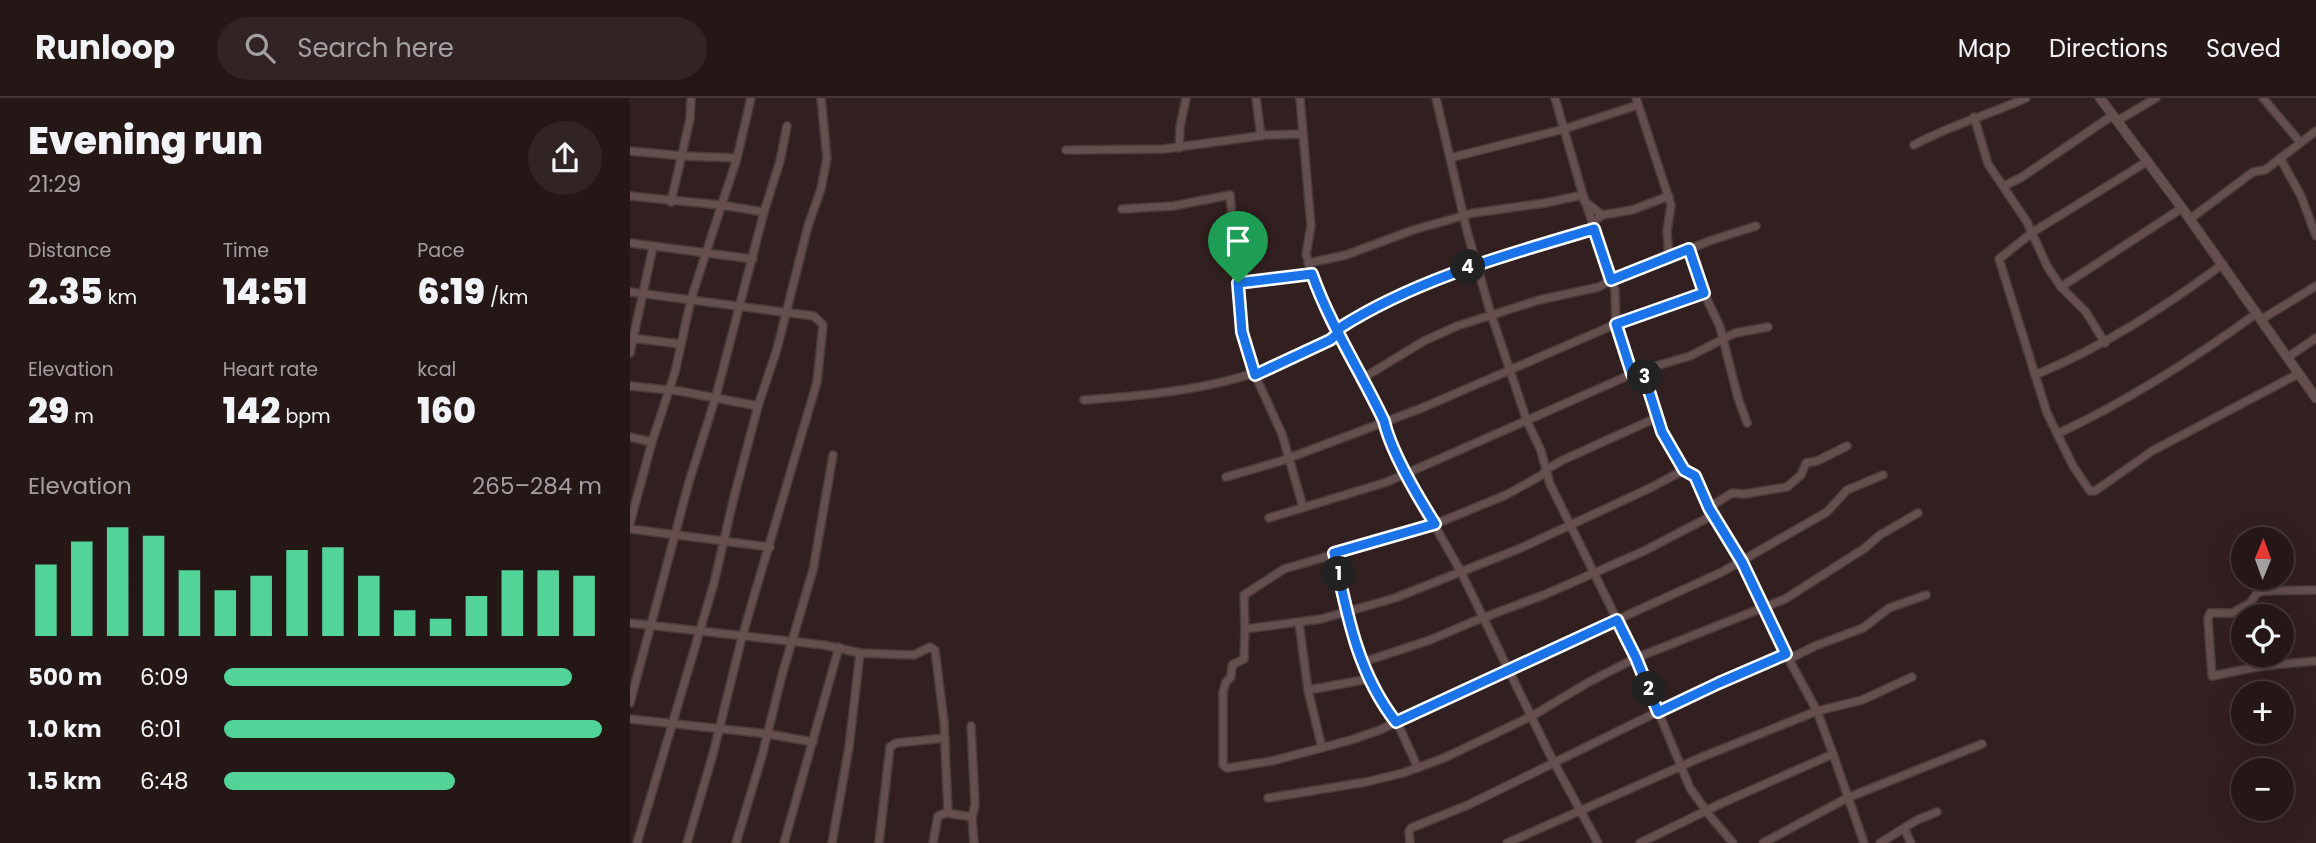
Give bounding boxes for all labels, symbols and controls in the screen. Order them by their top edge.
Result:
search box [217,17,707,80]
text: Runloop [35,24,175,71]
icon: search [241,29,279,67]
text: Search here [297,30,454,66]
text: Map [1958,32,2011,65]
text: Directions [2049,32,2168,65]
text: Saved [2206,32,2281,65]
text: Evening run [28,114,263,167]
button: share [528,121,602,195]
text: 21:29 [28,168,81,200]
pin [1208,211,1268,283]
icon: arrive [1219,222,1257,260]
text: Distance [28,237,111,264]
text: Time [223,237,269,264]
text: Pace [417,237,465,264]
pin: 4 [1450,250,1486,284]
text: 4 [1461,253,1474,280]
text: 2.35 [28,267,103,316]
text: 14:51 [223,267,307,316]
text: 6:19 [417,267,485,316]
text: km [103,284,137,311]
text: /km [485,284,528,311]
text: Elevation [28,356,114,383]
text: Heart rate [223,356,318,383]
text: kcal [417,356,456,383]
pin: 3 [1628,360,1662,394]
text: 3 [1639,363,1650,390]
text: 29 [28,386,69,435]
text: 142 [223,386,280,435]
text: 160 [417,386,476,435]
text: m [69,403,94,430]
text: bpm [280,403,331,430]
text: Elevation [28,470,132,502]
text: 265–284 m [472,470,602,502]
north arrow [2231,527,2294,590]
map controls [2231,527,2294,821]
pin: 1 [1322,556,1356,592]
text: 1 [1335,560,1342,587]
button: locate [2231,604,2294,667]
text: 500 m [28,661,102,693]
text: 6:09 [140,661,188,693]
pin: 2 [1632,672,1666,706]
text: 2 [1643,675,1654,702]
button: + [2231,681,2294,744]
text: 1.0 km [28,713,102,745]
text: 6:01 [140,713,181,745]
button: − [2231,758,2294,821]
text: 1.5 km [28,765,102,797]
text: 6:48 [140,765,188,797]

